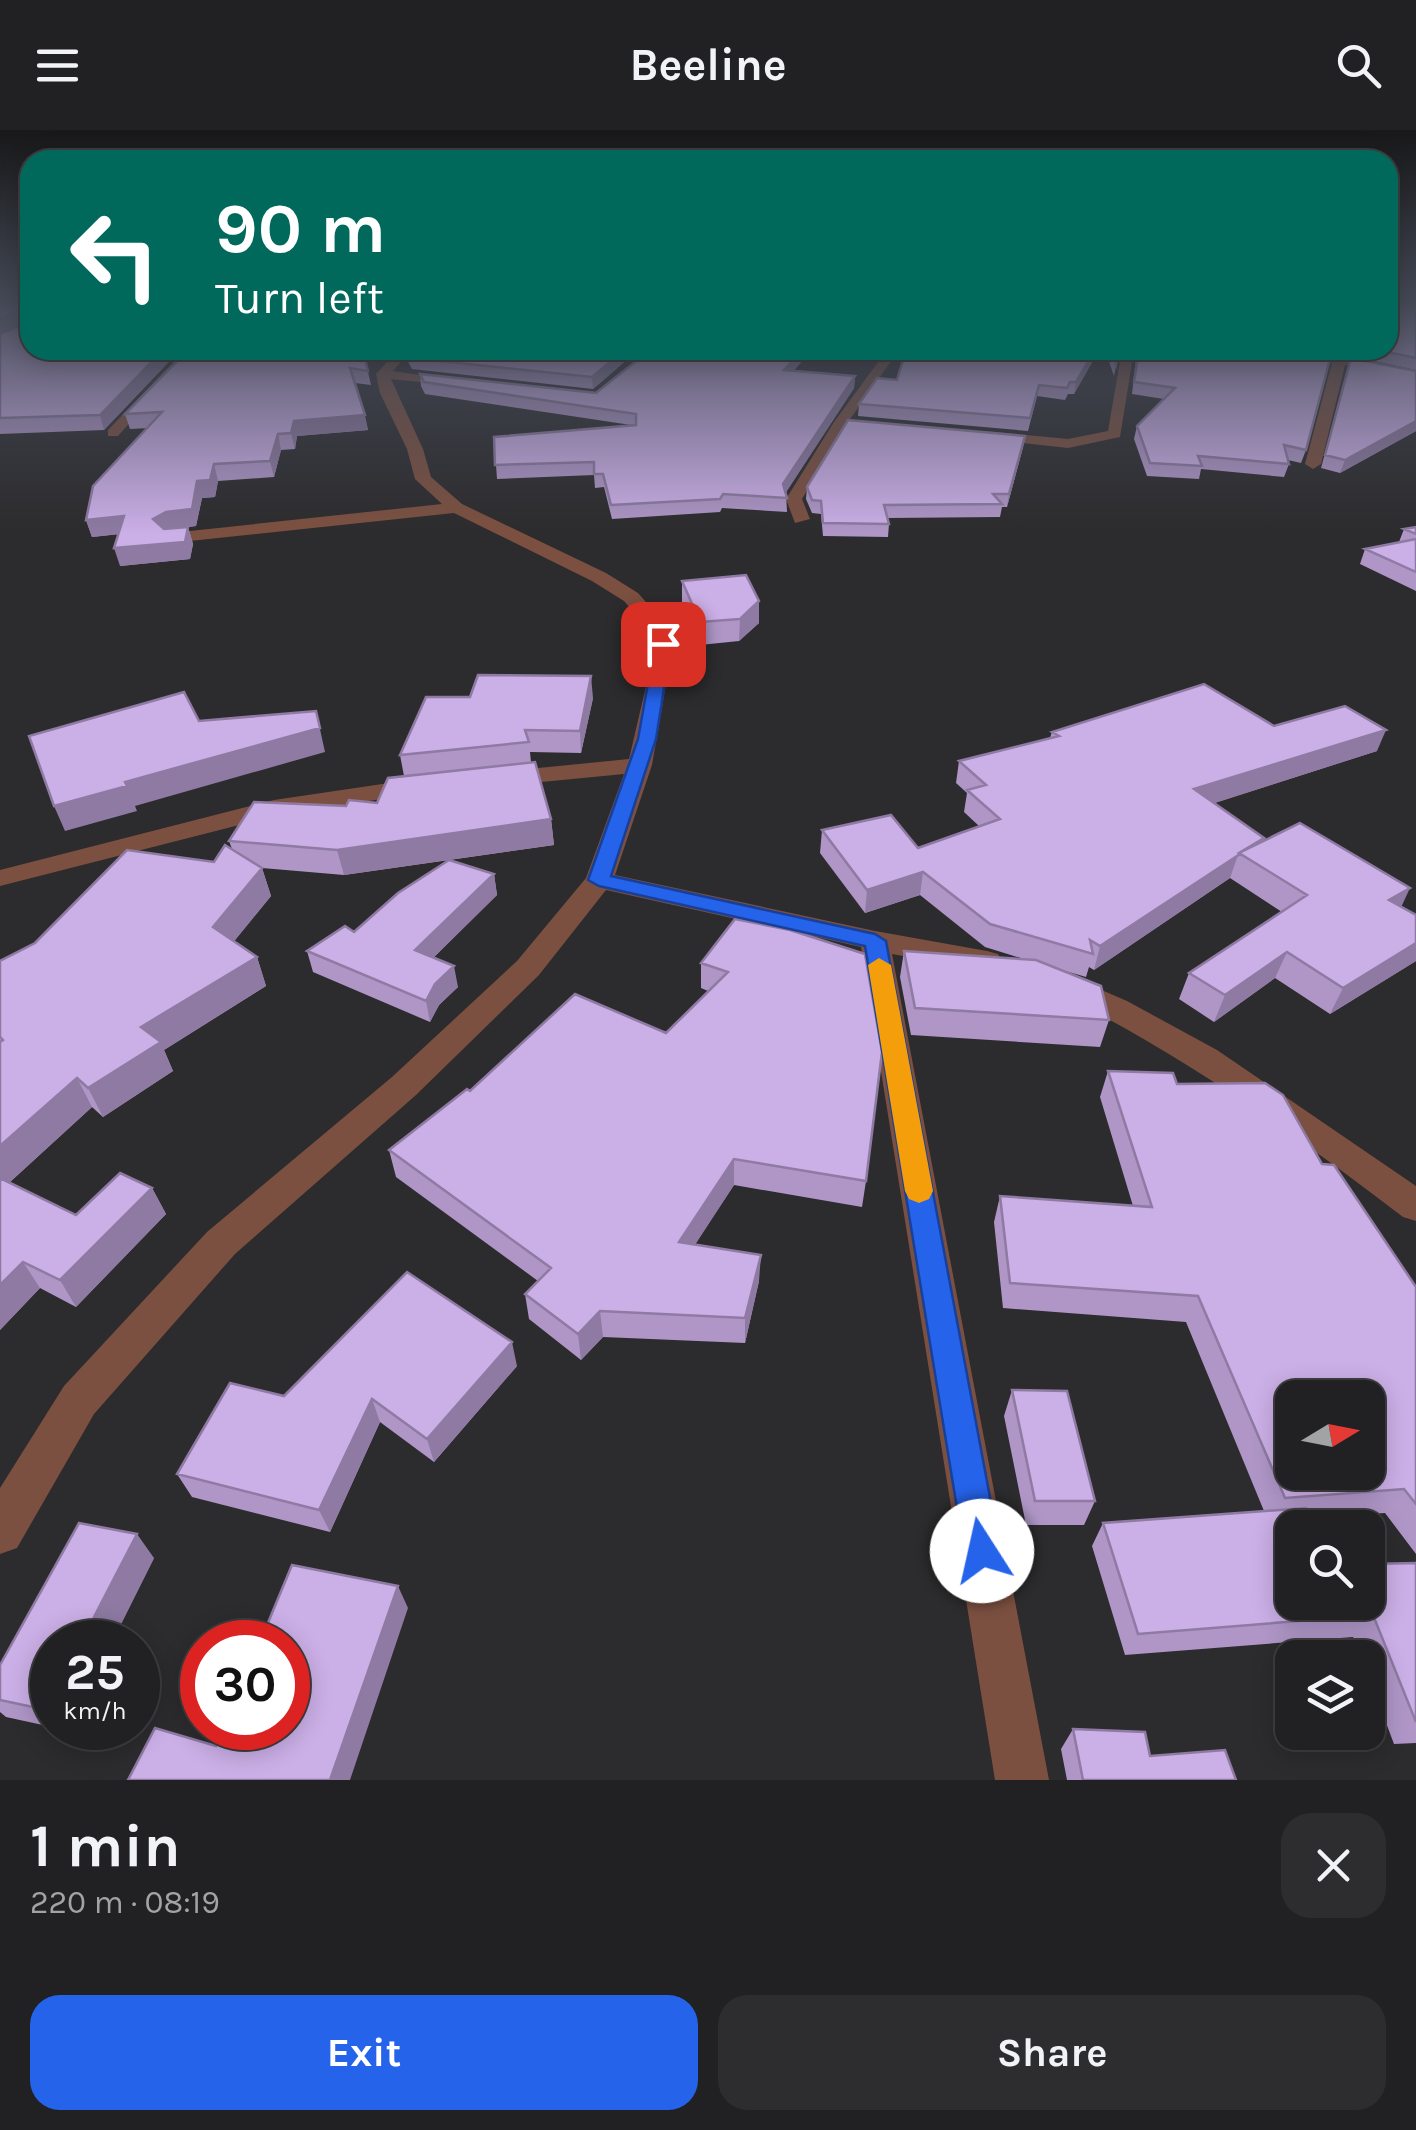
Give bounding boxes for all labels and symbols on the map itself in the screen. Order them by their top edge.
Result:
pin [621,602,706,687]
north arrow [1275,1380,1385,1490]
position arrow [930,1499,1034,1603]
speed limit sign: 30 [180,1620,310,1750]

